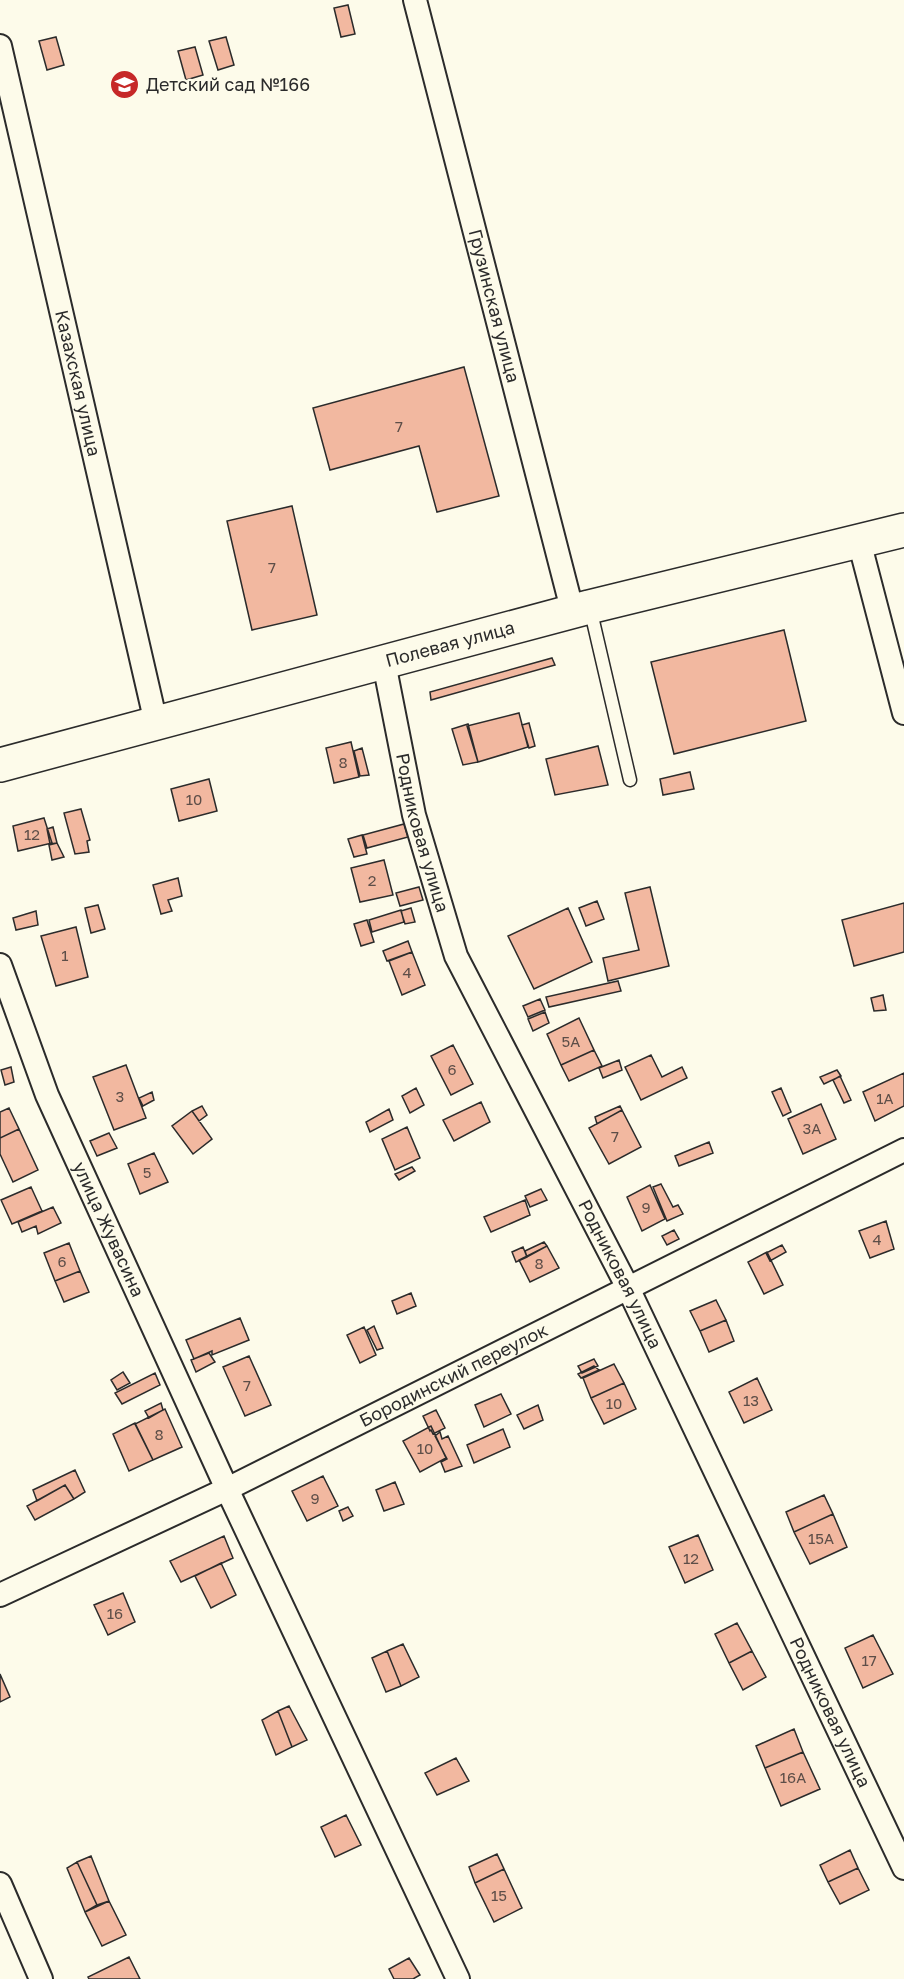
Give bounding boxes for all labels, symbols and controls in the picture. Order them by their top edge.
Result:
school or university icon: Детский сад №166 [109,69,141,101]
place label: Детский сад №166 [146,73,310,95]
street label: Грузинская улица [465,227,525,385]
street label: Казахская улица [51,308,106,458]
house number: 7 [395,417,403,435]
house number: 7 [268,558,276,576]
street label: Полевая улица [383,615,517,671]
street label: Родниковая улица [392,751,454,915]
house number: 8 [338,753,348,771]
house number: 10 [186,790,202,808]
house number: 12 [24,825,40,843]
house number: 2 [368,871,376,889]
house number: 1 [61,946,69,964]
house number: 4 [402,963,412,981]
house number: 5А [562,1032,580,1050]
house number: 6 [447,1060,457,1078]
house number: 3 [116,1087,124,1105]
house number: 1А [876,1089,894,1107]
house number: 3А [803,1119,821,1137]
house number: 7 [611,1127,619,1145]
street label: улица Жувасина [69,1158,150,1300]
house number: 5 [143,1163,151,1181]
street label: Родниковая улица [574,1196,667,1352]
house number: 9 [641,1198,651,1216]
house number: 4 [872,1230,882,1248]
house number: 6 [57,1252,67,1270]
house number: 8 [534,1254,544,1272]
street label: Бородинский переулок [355,1318,551,1431]
house number: 7 [243,1376,251,1394]
house number: 13 [743,1391,759,1409]
house number: 10 [606,1394,622,1412]
house number: 8 [154,1425,164,1443]
house number: 10 [417,1439,433,1457]
house number: 9 [310,1489,320,1507]
house number: 15А [808,1529,834,1547]
house number: 12 [683,1549,699,1567]
house number: 16 [107,1604,123,1622]
street label: Родниковая улица [786,1633,876,1791]
house number: 17 [861,1651,877,1669]
house number: 16А [780,1768,806,1786]
house number: 15 [491,1886,507,1904]

